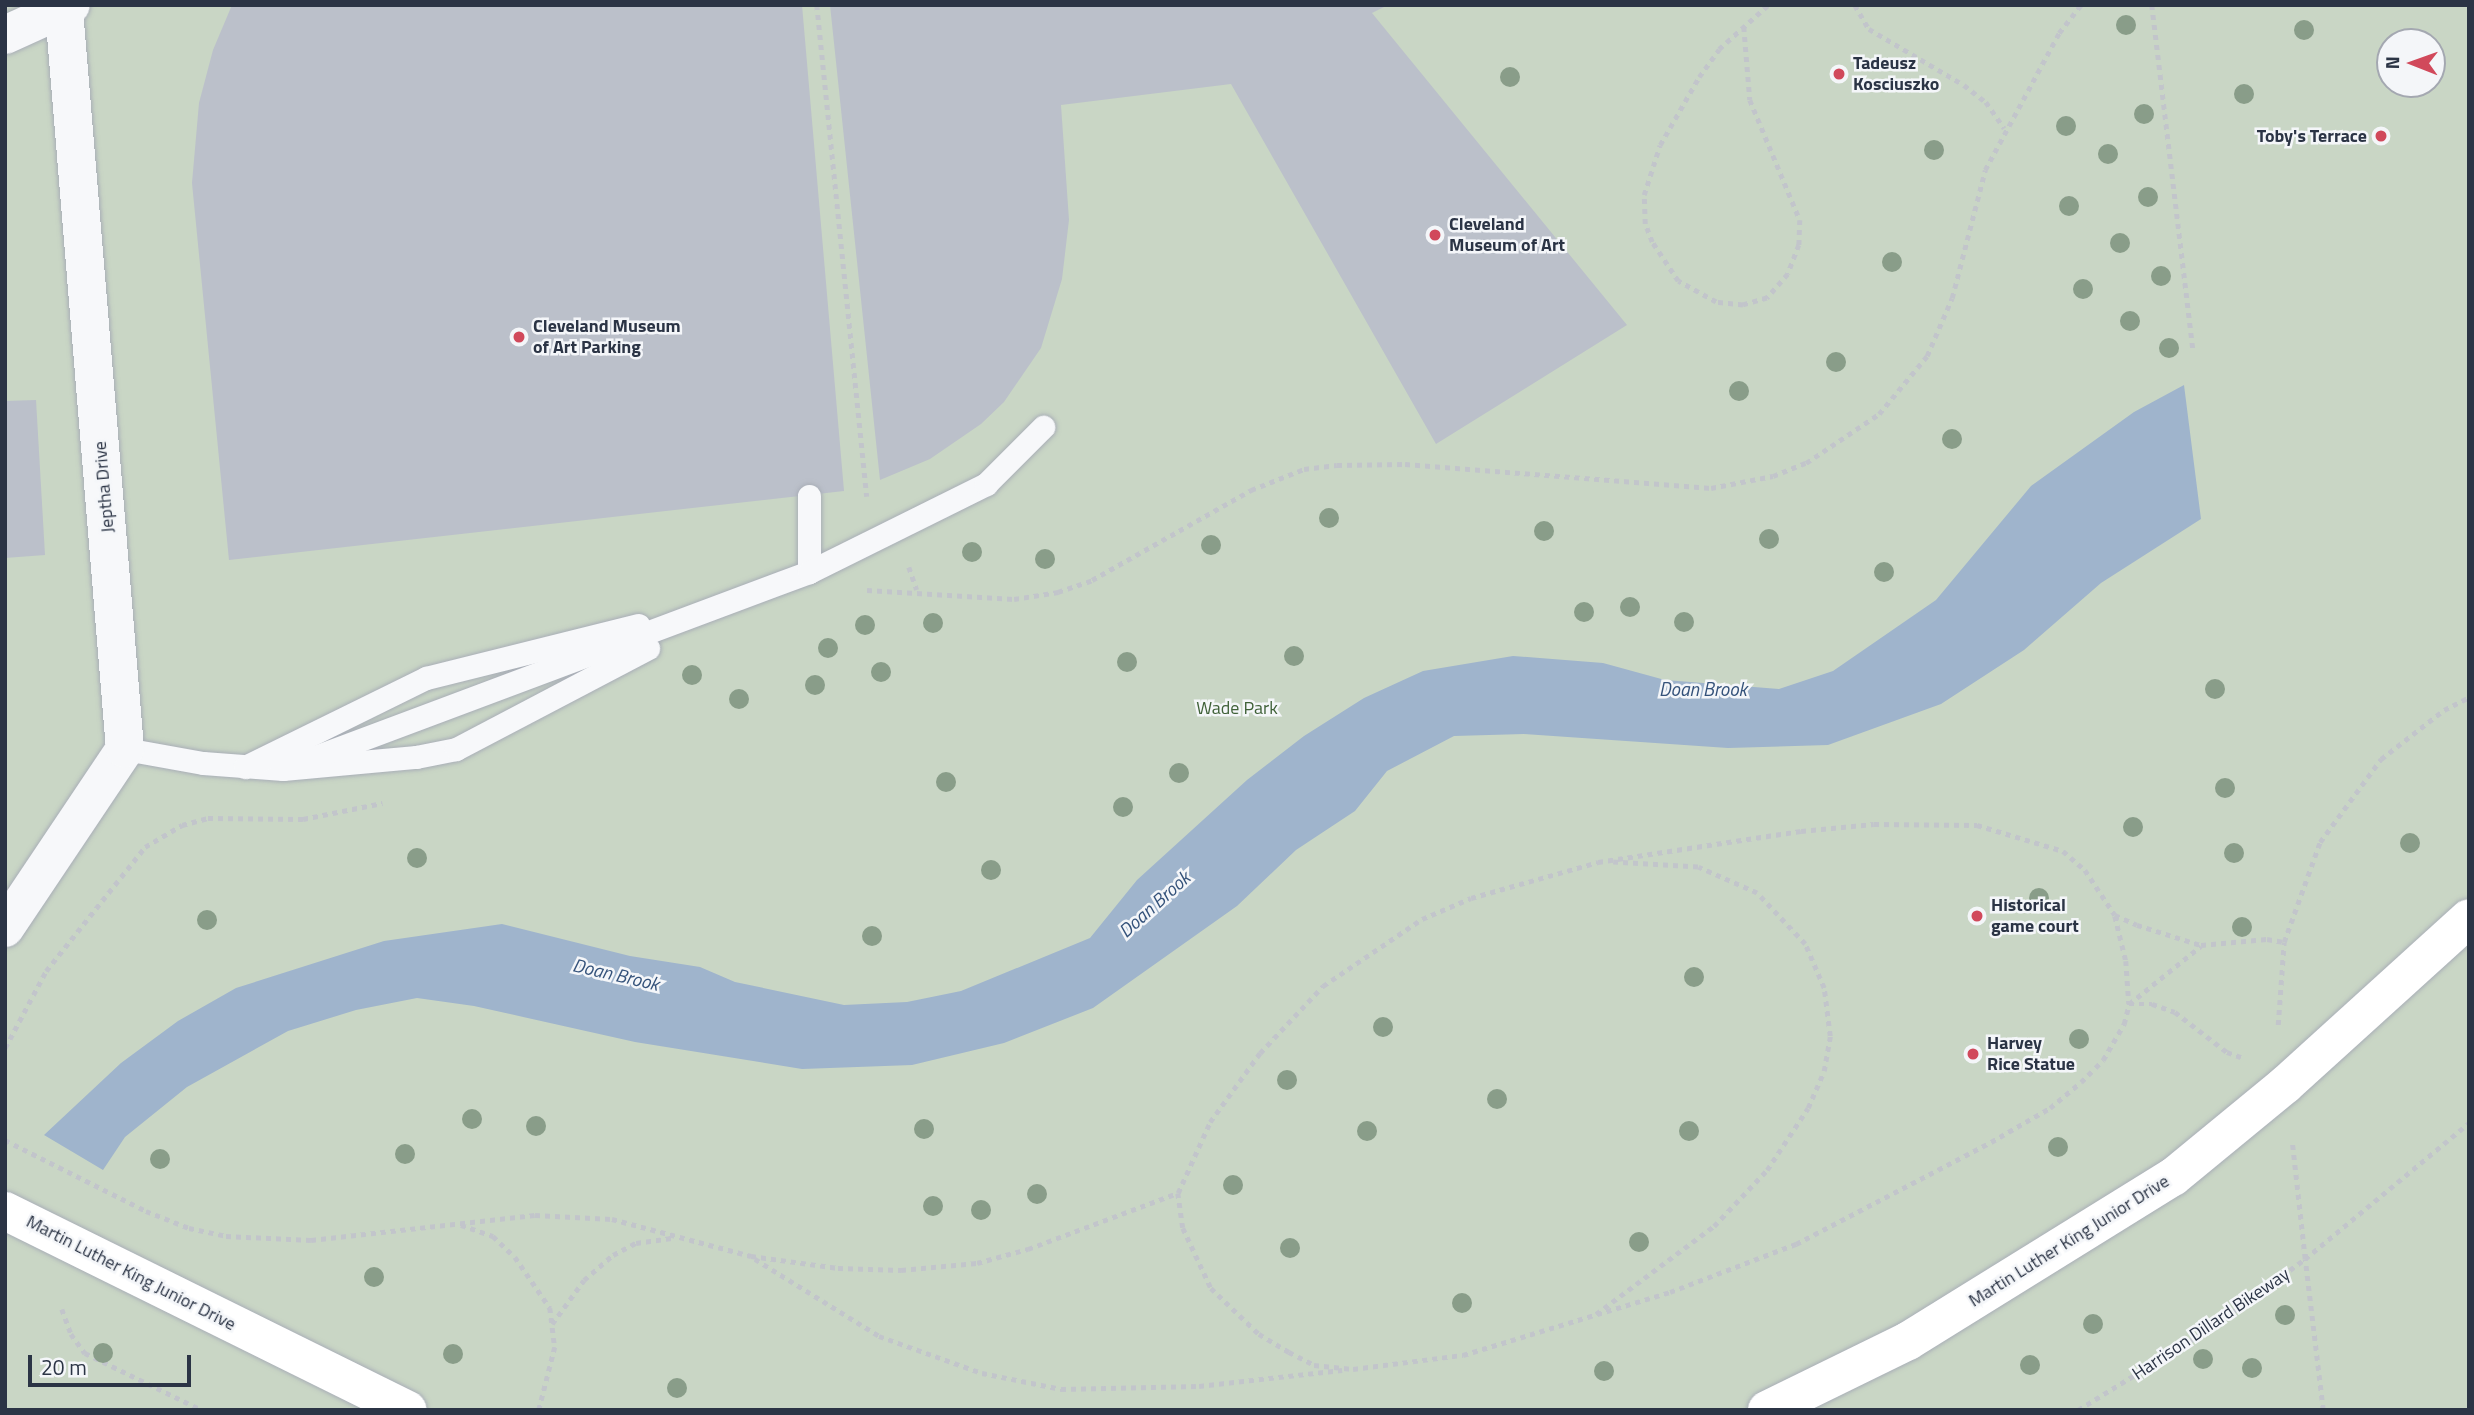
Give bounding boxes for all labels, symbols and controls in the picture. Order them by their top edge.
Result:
north arrow [2376,28,2446,98]
place label: Tadeusz Kosciuszko [1853,53,1939,96]
text: N [2377,56,2406,70]
marker: Tadeusz Kosciuszko [1831,66,1847,82]
place label: Toby's Terrace [2257,125,2367,147]
marker: Toby's Terrace [2373,128,2389,144]
place label: Cleveland Museum of Art [1449,214,1565,256]
marker: Cleveland Museum of Art [1427,227,1443,243]
place label: Cleveland Museum of Art Parking [533,316,681,358]
marker: Cleveland Museum of Art Parking [511,329,527,345]
street label: Jeptha Drive [89,440,119,534]
water label: Doan Brook [1659,678,1747,700]
park label: Wade Park [1196,697,1278,719]
water label: Doan Brook [1114,866,1194,942]
place label: Historical game court [1991,895,2079,937]
marker: Historical game court [1969,908,1985,924]
water label: Doan Brook [571,953,661,995]
place label: Harvey Rice Statue [1987,1033,2075,1076]
marker: Harvey Rice Statue [1965,1046,1981,1062]
street label: Martin Luther King Junior Drive [1965,1170,2173,1312]
street label: Martin Luther King Junior Drive [23,1211,239,1335]
street label: Harrison Dillard Bikeway [2128,1263,2294,1385]
scale bar [32,1342,194,1386]
text: 20 m [41,1351,87,1383]

